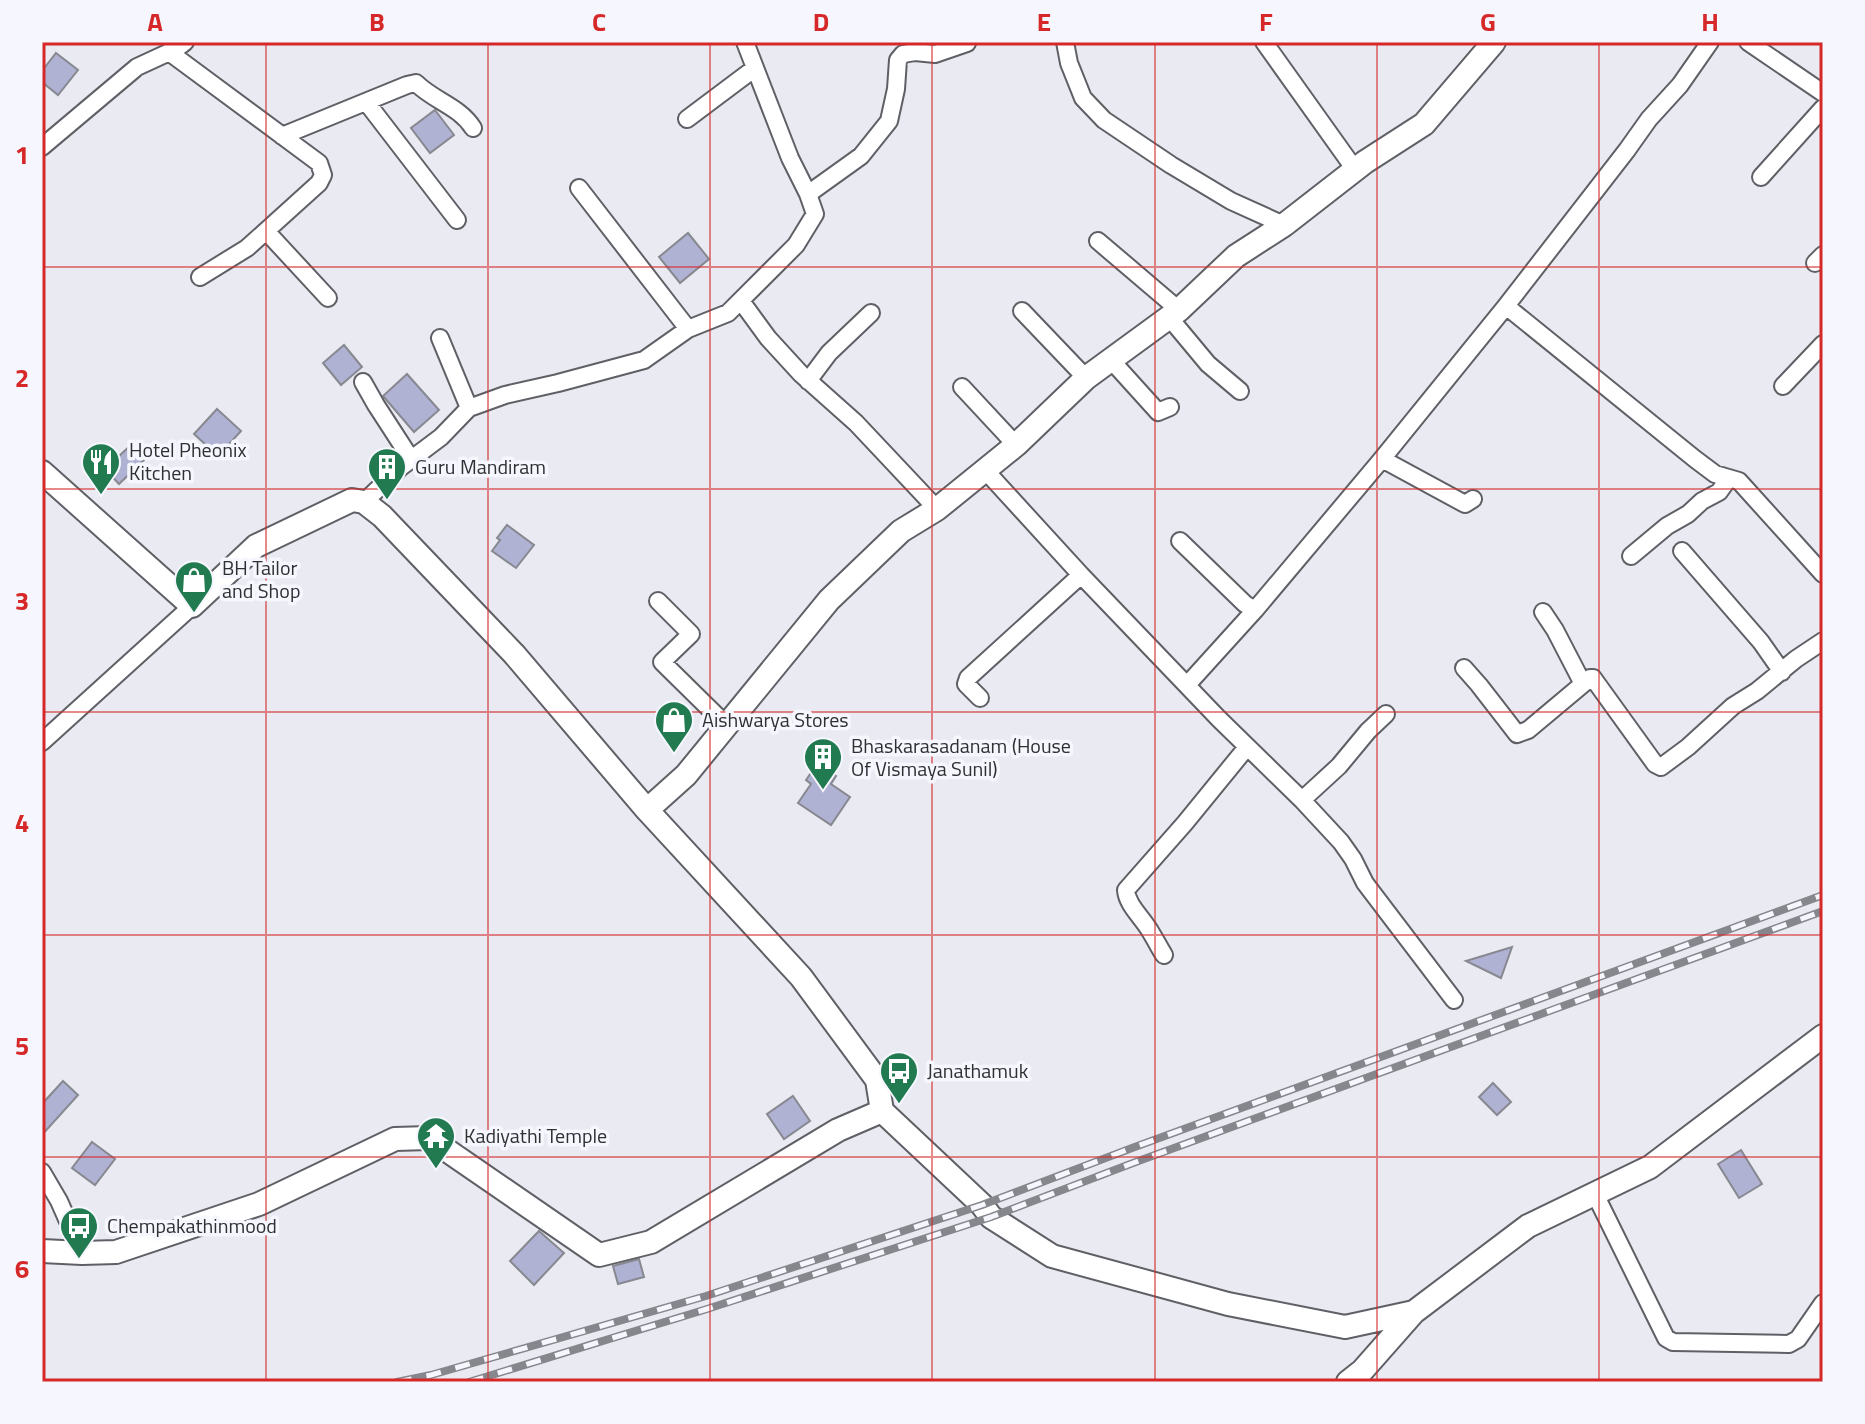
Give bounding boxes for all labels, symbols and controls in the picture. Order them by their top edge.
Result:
text: A [147,2,163,41]
text: B [369,2,385,41]
text: C [592,2,606,41]
text: D [813,2,829,41]
text: E [1037,2,1051,41]
text: F [1259,2,1273,41]
text: G [1480,2,1496,41]
text: H [1701,2,1719,41]
text: 1 [15,135,29,174]
text: 2 [15,358,29,397]
place label: Hotel Pheonix Kitchen [129,434,246,488]
restaurant icon: Hotel Pheonix Kitchen [80,441,122,496]
building icon: Guru Mandiram [366,446,408,501]
place label: Guru Mandiram [415,451,546,482]
place label: BH Tailor and Shop [222,552,300,606]
shop icon: BH Tailor and Shop [173,559,215,614]
text: 3 [15,581,29,620]
shop icon: Aishwarya Stores [653,699,695,754]
place label: Aishwarya Stores [702,704,849,735]
place label: Bhaskarasadanam (House Of Vismaya Sunil) [851,730,1071,784]
building icon: Bhaskarasadanam (House Of Vismaya Sunil) [802,736,844,791]
text: 4 [15,803,29,842]
text: 5 [15,1026,29,1065]
bus stop icon: Janathamuk [878,1050,920,1105]
place label: Janathamuk [927,1055,1029,1086]
temple icon: Kadiyathi Temple [415,1115,457,1170]
place label: Kadiyathi Temple [464,1120,607,1151]
bus stop icon: Chempakathinmood [58,1205,100,1260]
place label: Chempakathinmood [107,1210,277,1241]
text: 6 [15,1249,29,1288]

